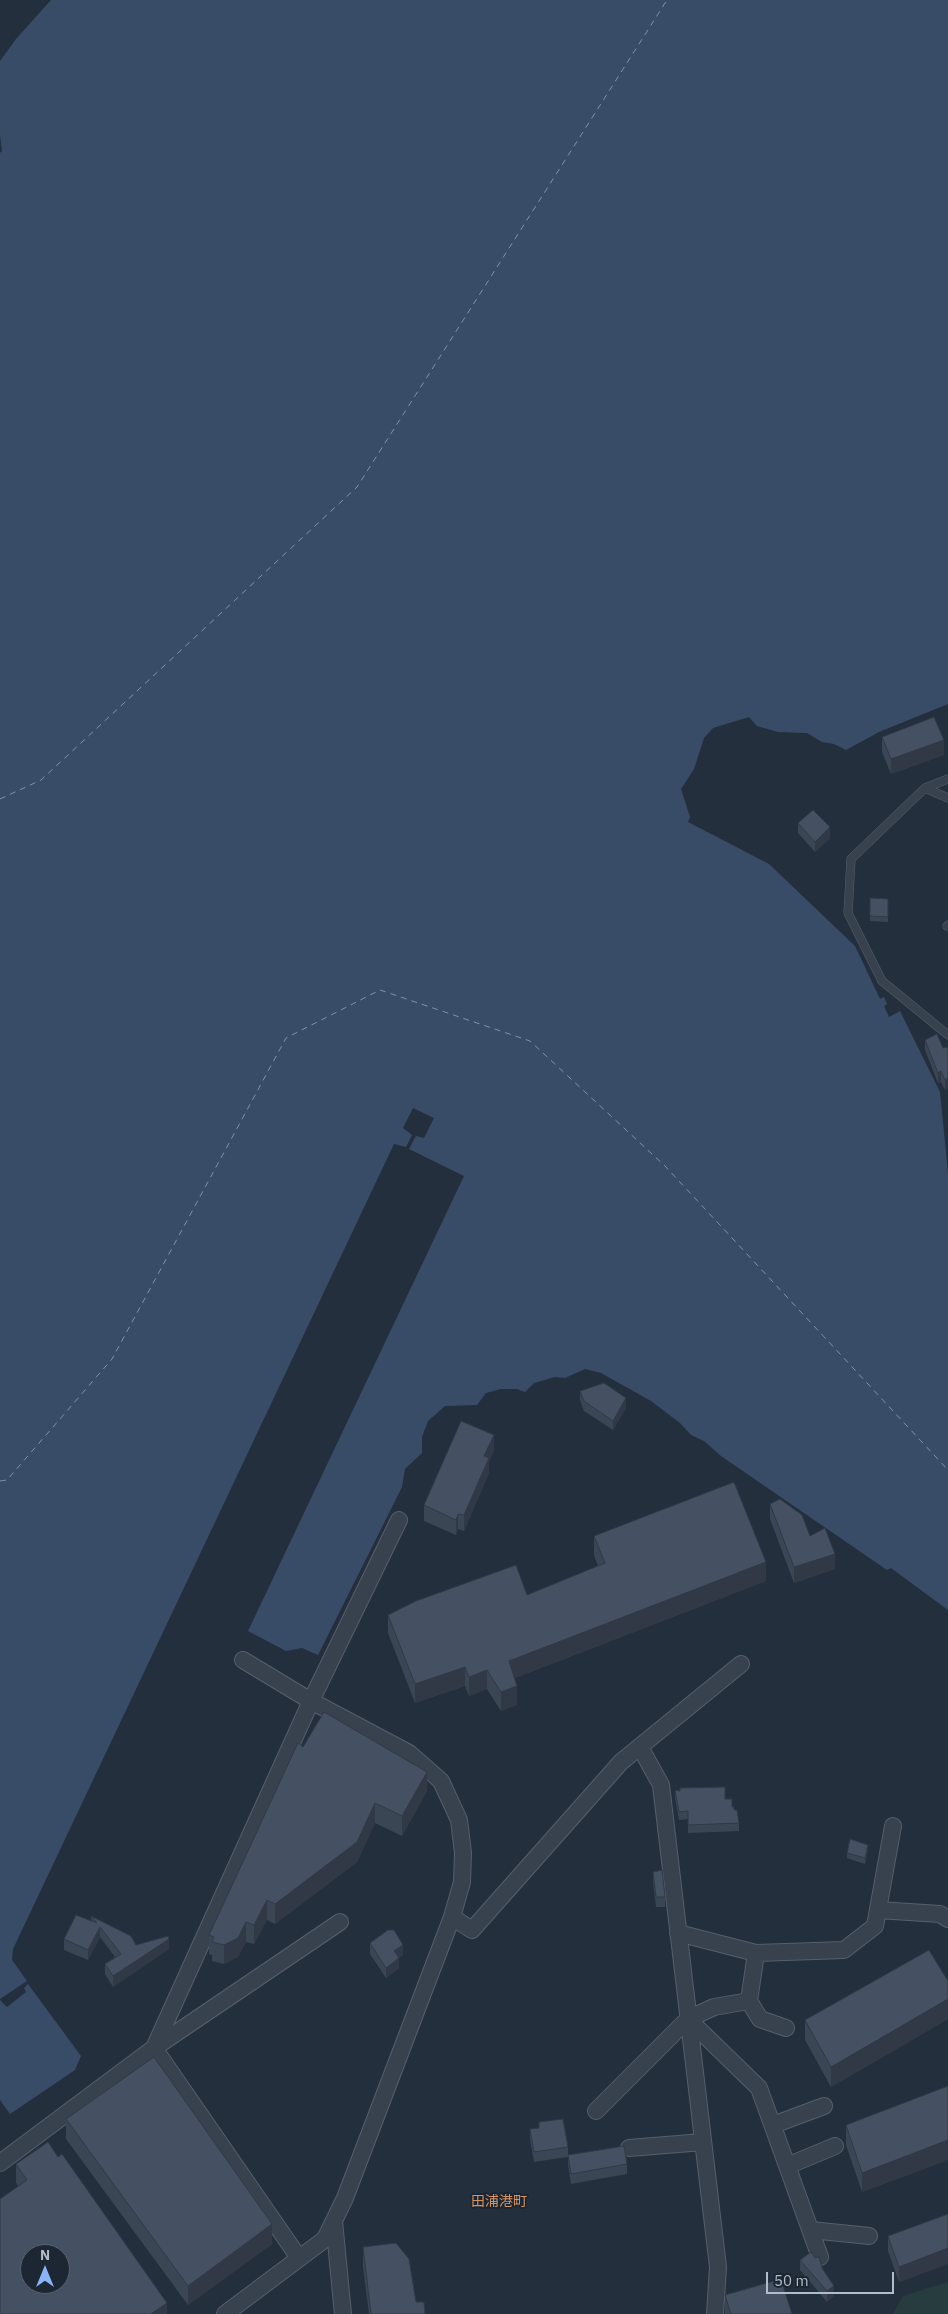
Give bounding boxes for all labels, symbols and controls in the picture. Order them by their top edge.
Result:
district label: 田浦港町 [471,2194,527,2210]
north arrow [20,2244,70,2294]
text: N [40,2246,50,2264]
scale bar [768,2262,896,2294]
text: 50 m [774,2271,809,2290]

